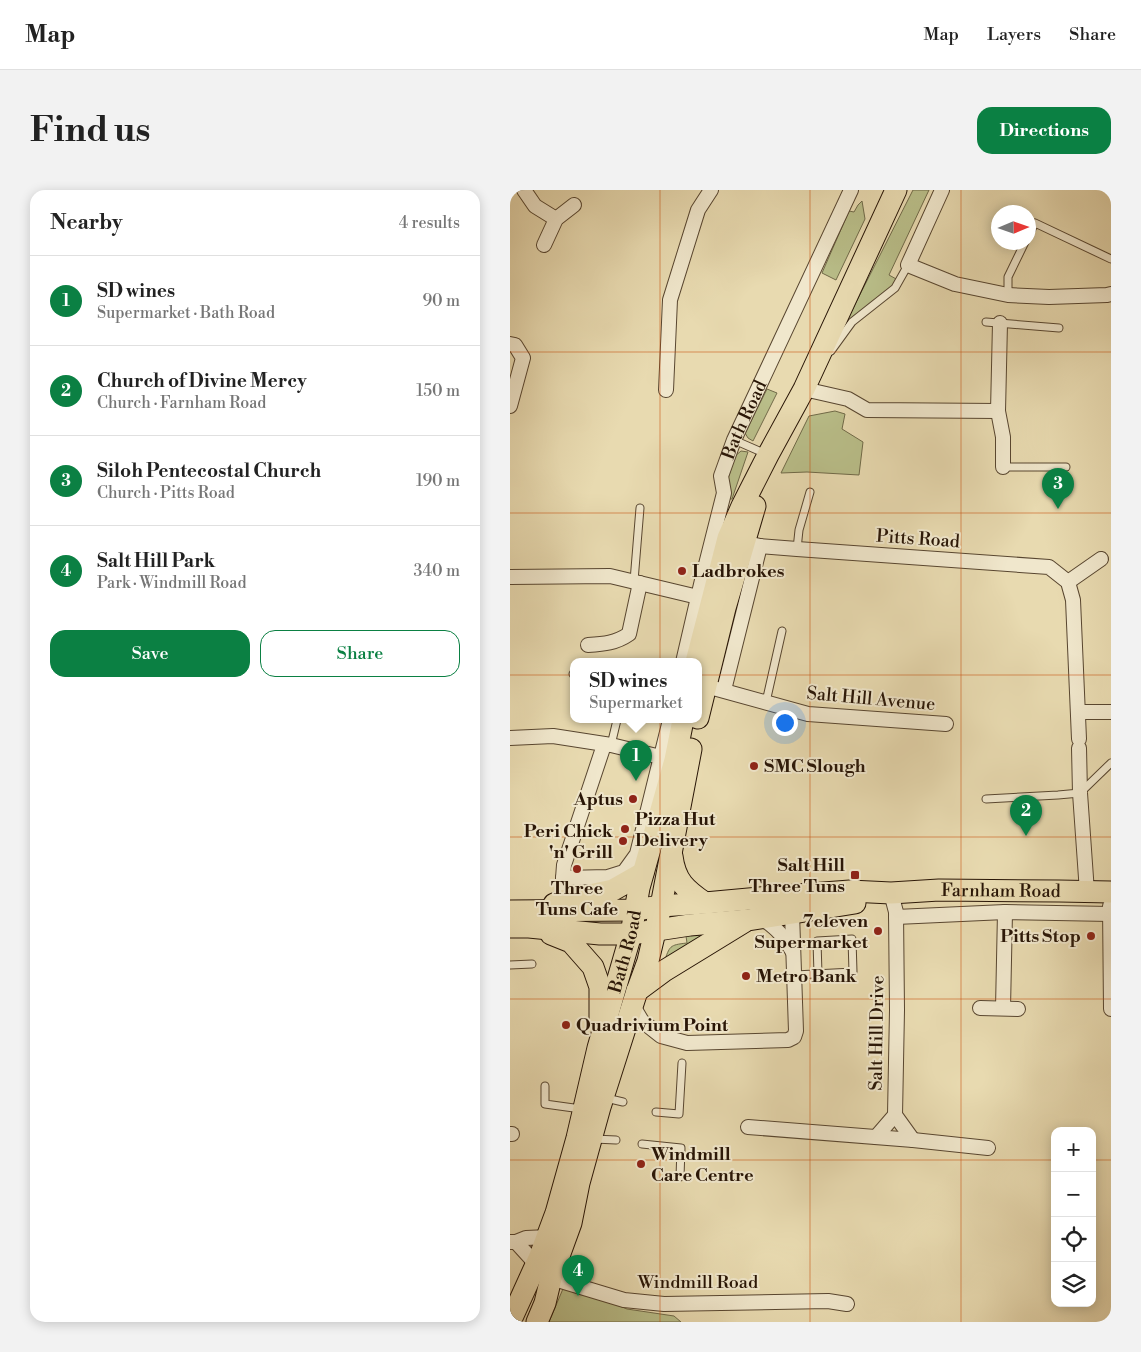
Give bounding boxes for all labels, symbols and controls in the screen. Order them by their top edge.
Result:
text: Map [25,20,75,50]
text: Map [924,23,959,46]
text: Layers [987,23,1041,46]
text: Share [1069,23,1116,46]
button: Directions [977,107,1111,154]
text: Find us [30,109,150,152]
north arrow [991,205,1036,250]
text: Nearby [50,210,123,236]
text: 4 results [399,213,460,233]
text: SD wines [97,279,175,303]
text: 1 [62,291,70,311]
text: 90 m [422,291,460,311]
text: Supermarket · Bath Road [97,303,275,323]
text: Church of Divine Mercy [97,369,307,393]
street label: Bath Road [716,376,772,463]
text: 2 [61,381,71,401]
text: 150 m [416,381,460,401]
text: Church · Farnham Road [97,393,266,413]
text: Siloh Pentecostal Church [97,459,321,483]
pin: 3 [1042,468,1074,509]
text: 3 [61,471,71,491]
text: 190 m [416,471,460,491]
text: Church · Pitts Road [97,483,235,503]
street label: Pitts Road [875,525,962,553]
text: Salt Hill Park [97,549,215,573]
place label: Ladbrokes [692,560,785,583]
text: 4 [61,561,71,581]
text: 340 m [413,561,460,581]
marker: Ladbrokes [676,565,688,577]
text: Park · Windmill Road [97,573,247,593]
button: Save [50,630,250,677]
button: Share [260,630,460,677]
popup [570,658,702,723]
text: SD wines [589,669,667,693]
street label: Salt Hill Avenue [806,682,936,716]
text: Supermarket [589,693,683,713]
your location [772,710,798,736]
pin: 1 [620,740,652,781]
place label: SMC Slough [764,755,866,778]
marker: SMC Slough [748,760,760,772]
place label: Aptus [573,788,623,811]
marker: Aptus [627,793,639,805]
pin: 2 [1010,795,1042,836]
place label: Pizza Hut Delivery [635,808,716,852]
place label: Peri Chick 'n' Grill [524,820,614,864]
marker: Pizza Hut Delivery [619,823,631,835]
marker: Peri Chick 'n' Grill [617,835,629,847]
place label: Salt Hill Three Tuns [749,854,845,898]
marker: Three Tuns Cafe [571,863,583,875]
marker: Salt Hill Three Tuns [849,869,861,881]
place label: Three Tuns Cafe [536,877,618,921]
street label: Farnham Road [941,879,1062,903]
street label: Bath Road [603,908,647,996]
place label: 7eleven Supermarket [754,910,869,954]
marker: 7eleven Supermarket [872,925,884,937]
place label: Pitts Stop [1000,925,1081,948]
marker: Pitts Stop [1085,930,1097,942]
place label: Metro Bank [756,965,857,988]
marker: Metro Bank [740,970,752,982]
street label: Salt Hill Drive [864,975,890,1091]
place label: Quadrivium Point [576,1014,729,1037]
marker: Quadrivium Point [560,1019,572,1031]
map controls [1051,1127,1096,1307]
button: + [1051,1127,1096,1172]
place label: Windmill Care Centre [650,1143,754,1187]
marker: Windmill Care Centre [635,1158,647,1170]
button: − [1051,1172,1096,1217]
button: locate [1051,1217,1096,1262]
pin: 4 [562,1255,594,1296]
button: layers [1051,1262,1096,1307]
street label: Windmill Road [637,1271,759,1294]

